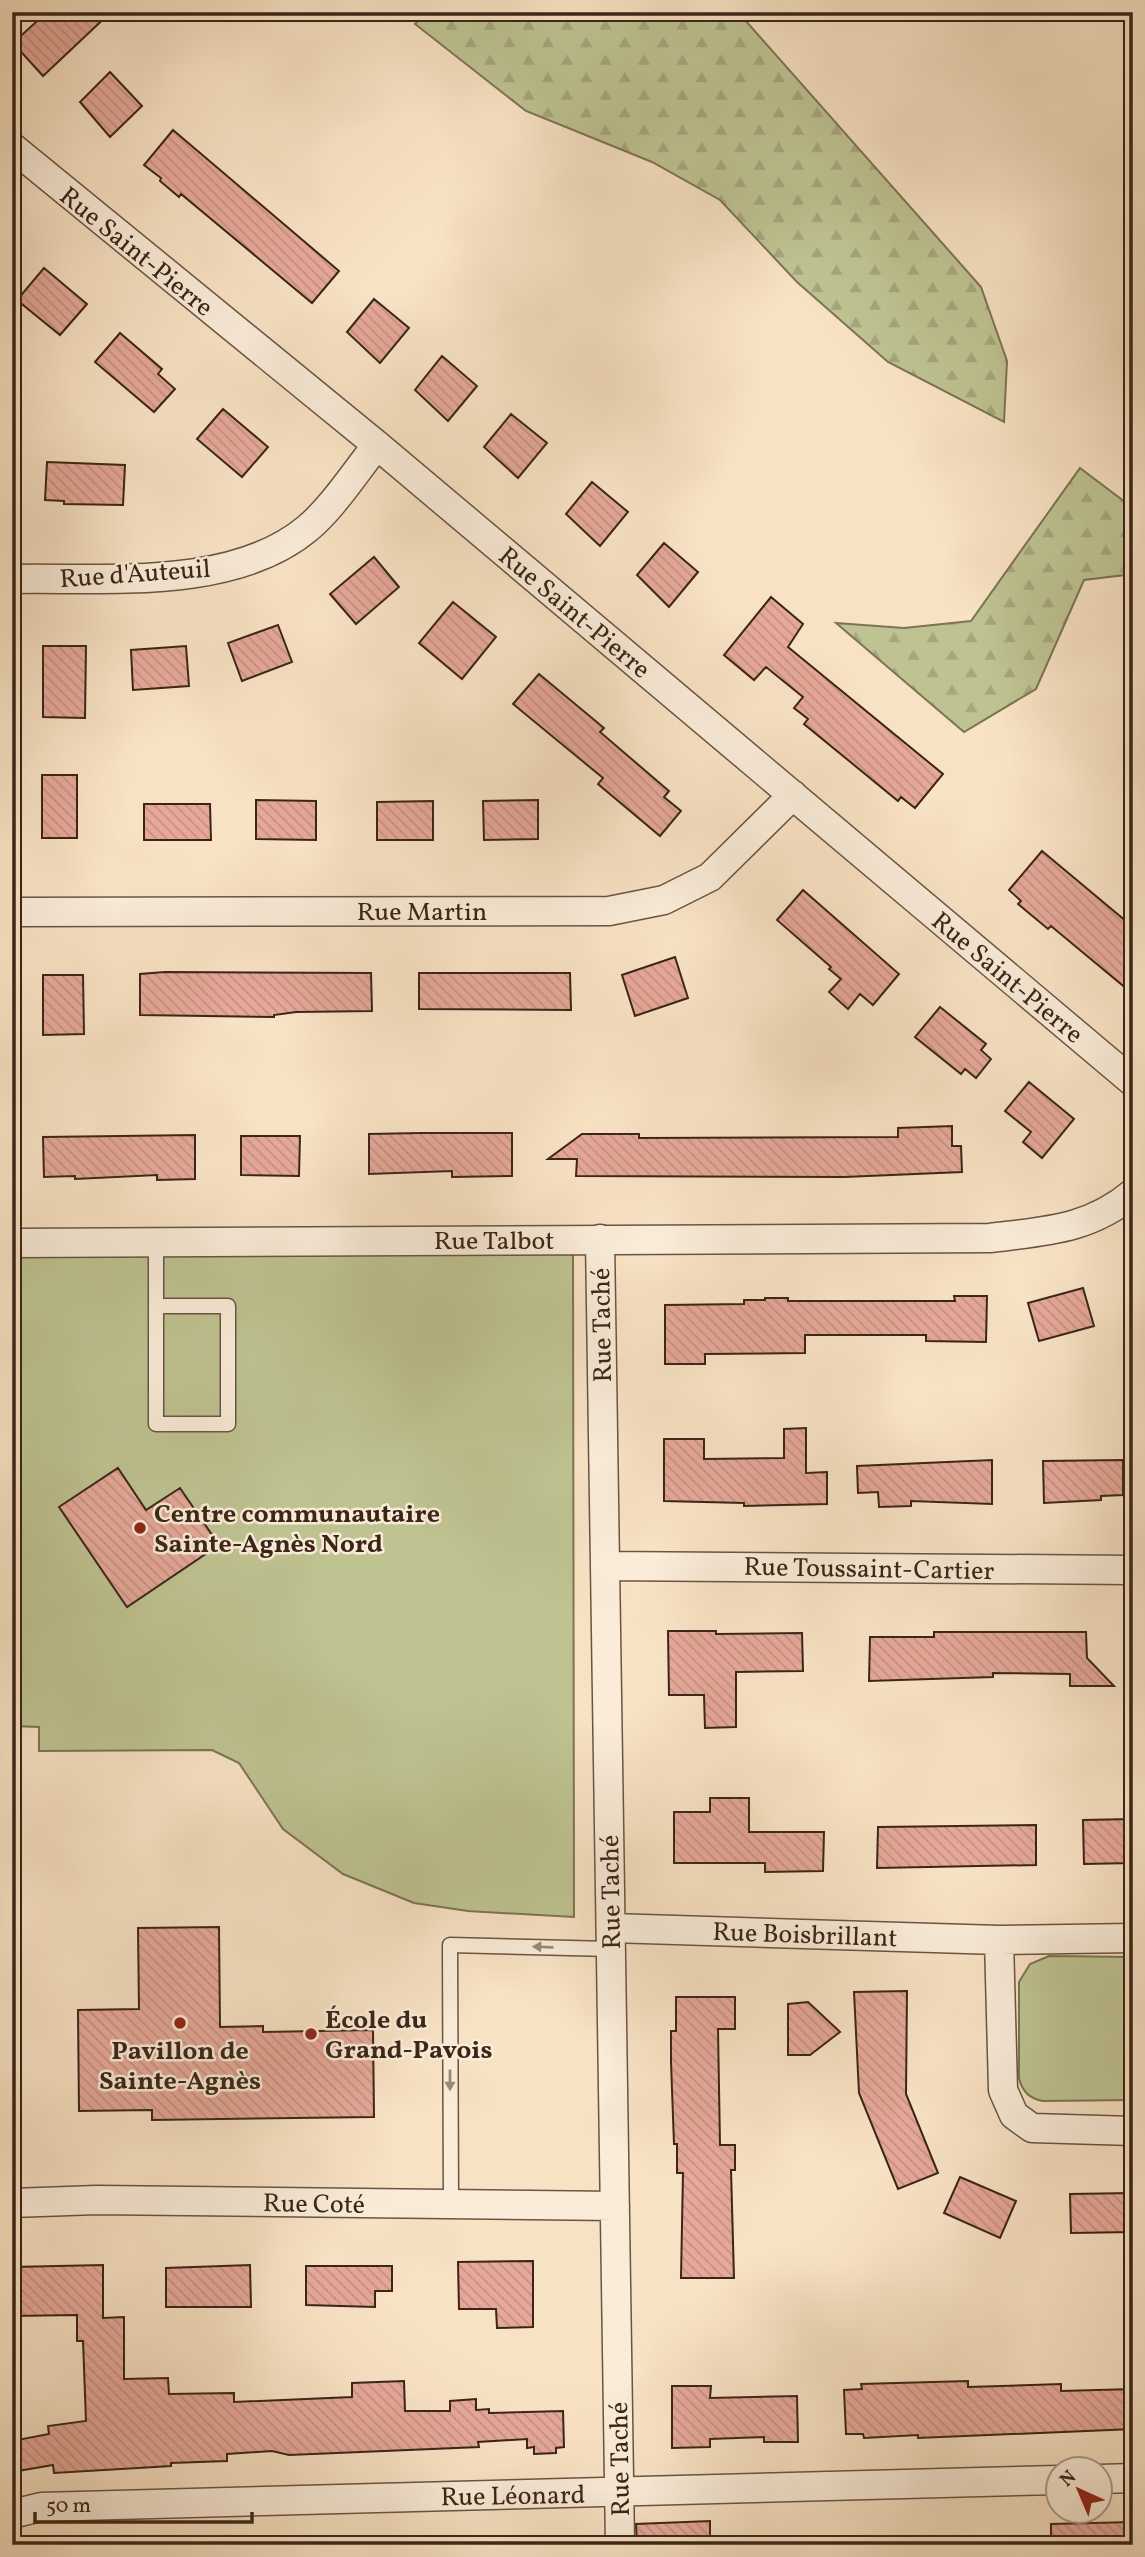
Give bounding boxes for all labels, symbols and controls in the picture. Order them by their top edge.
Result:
street label: Rue Saint-Pierre [51,179,220,326]
street label: Rue Saint-Pierre [490,539,658,688]
street label: Rue d'Auteuil [59,552,212,598]
street label: Rue Martin [357,895,487,931]
street label: Rue Saint-Pierre [923,904,1091,1053]
street label: Rue Talbot [434,1224,554,1260]
street label: Rue Taché [584,1267,622,1383]
place label: Centre communautaire Sainte-Agnès Nord [154,1497,440,1563]
marker: Centre communautaire Sainte-Agnès Nord [132,1520,148,1536]
street label: Rue Toussaint-Cartier [743,1550,995,1590]
street label: Rue Taché [593,1834,631,1950]
street label: Rue Boisbrillant [712,1915,898,1957]
one-way arrow [532,1942,554,1953]
place label: École du Grand-Pavois [325,2003,493,2069]
marker: Pavillon de Sainte-Agnès [172,2015,188,2031]
marker: École du Grand-Pavois [303,2026,319,2042]
place label: Pavillon de Sainte-Agnès [99,2034,261,2100]
one-way arrow [444,2069,456,2091]
street label: Rue Coté [263,2186,365,2224]
street label: Rue Taché [602,2401,640,2517]
north arrow [1044,2456,1114,2526]
text: N [1055,2465,1083,2493]
street label: Rue Léonard [440,2478,586,2516]
scale bar [35,2480,252,2524]
text: 50 m [46,2492,91,2521]

